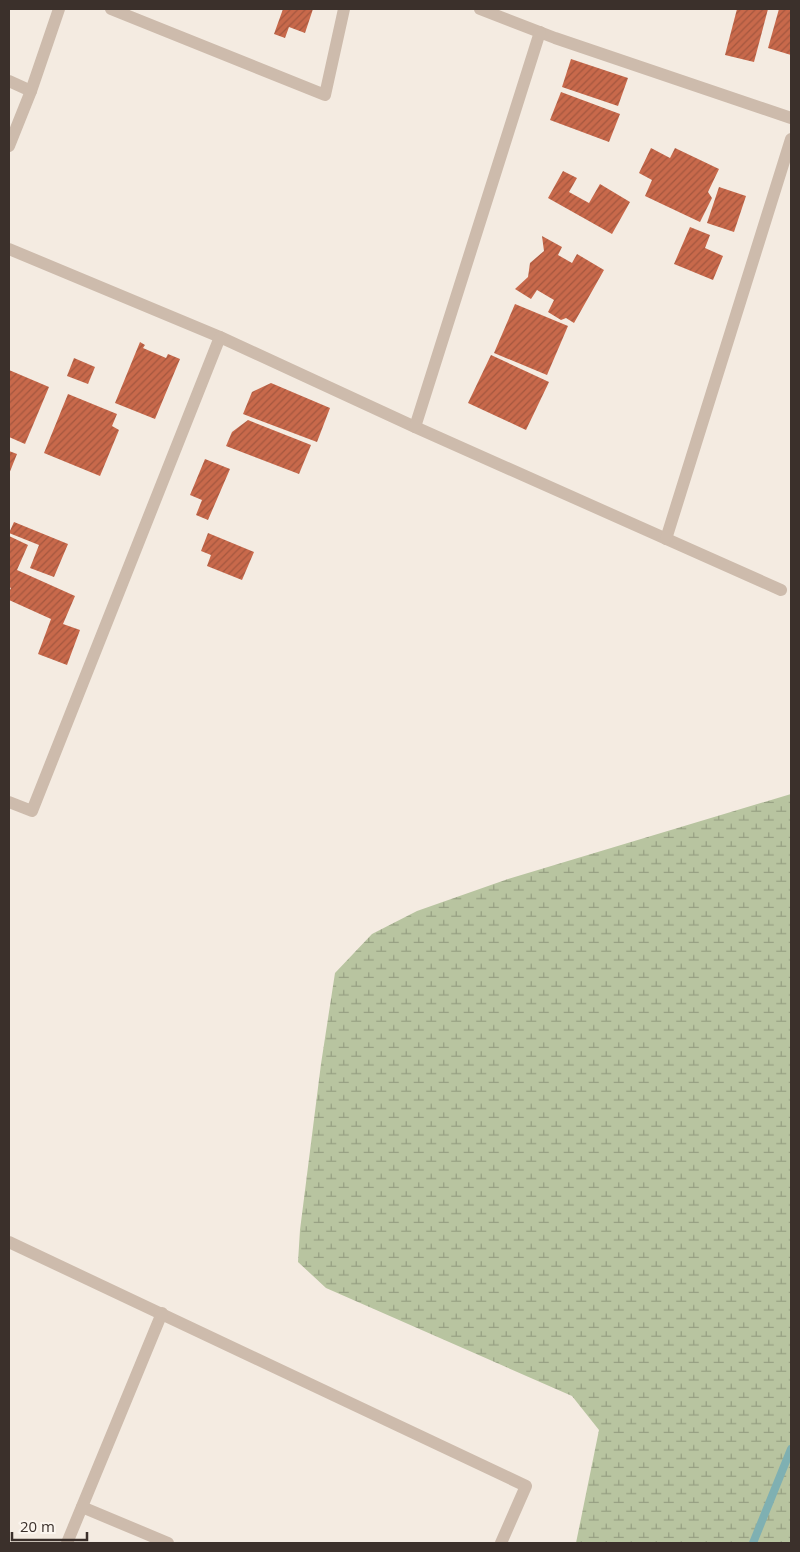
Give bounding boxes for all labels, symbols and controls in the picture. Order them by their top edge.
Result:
scale bar [12,1510,88,1542]
text: 20 m [20,1516,55,1536]

